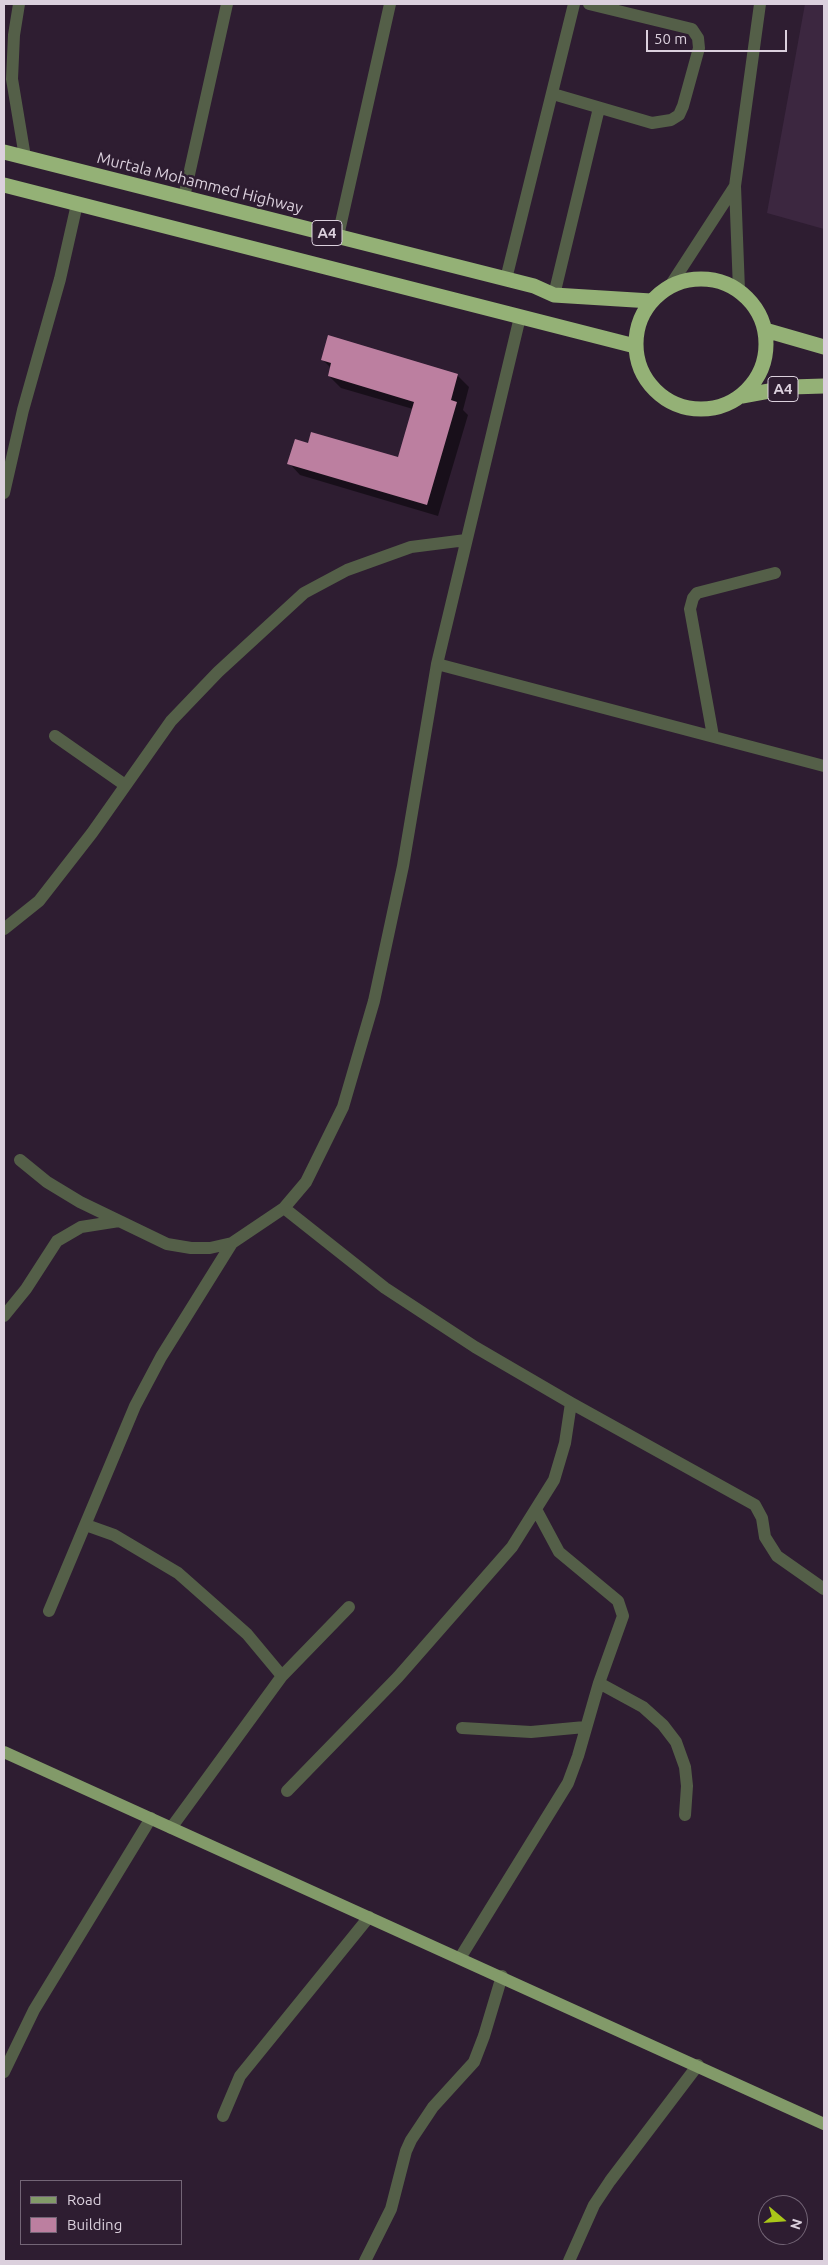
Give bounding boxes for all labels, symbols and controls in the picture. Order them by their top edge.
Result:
scale bar [648,20,789,52]
text: 50 m [654,30,687,47]
street label: Murtala Mohammed Highway [95,148,305,218]
road number: A4 [312,220,342,246]
road number: A4 [768,376,798,402]
legend [20,2180,182,2245]
text: Road [67,2191,102,2208]
north arrow [758,2195,808,2245]
text: Building [67,2216,122,2233]
text: N [787,2217,806,2232]

